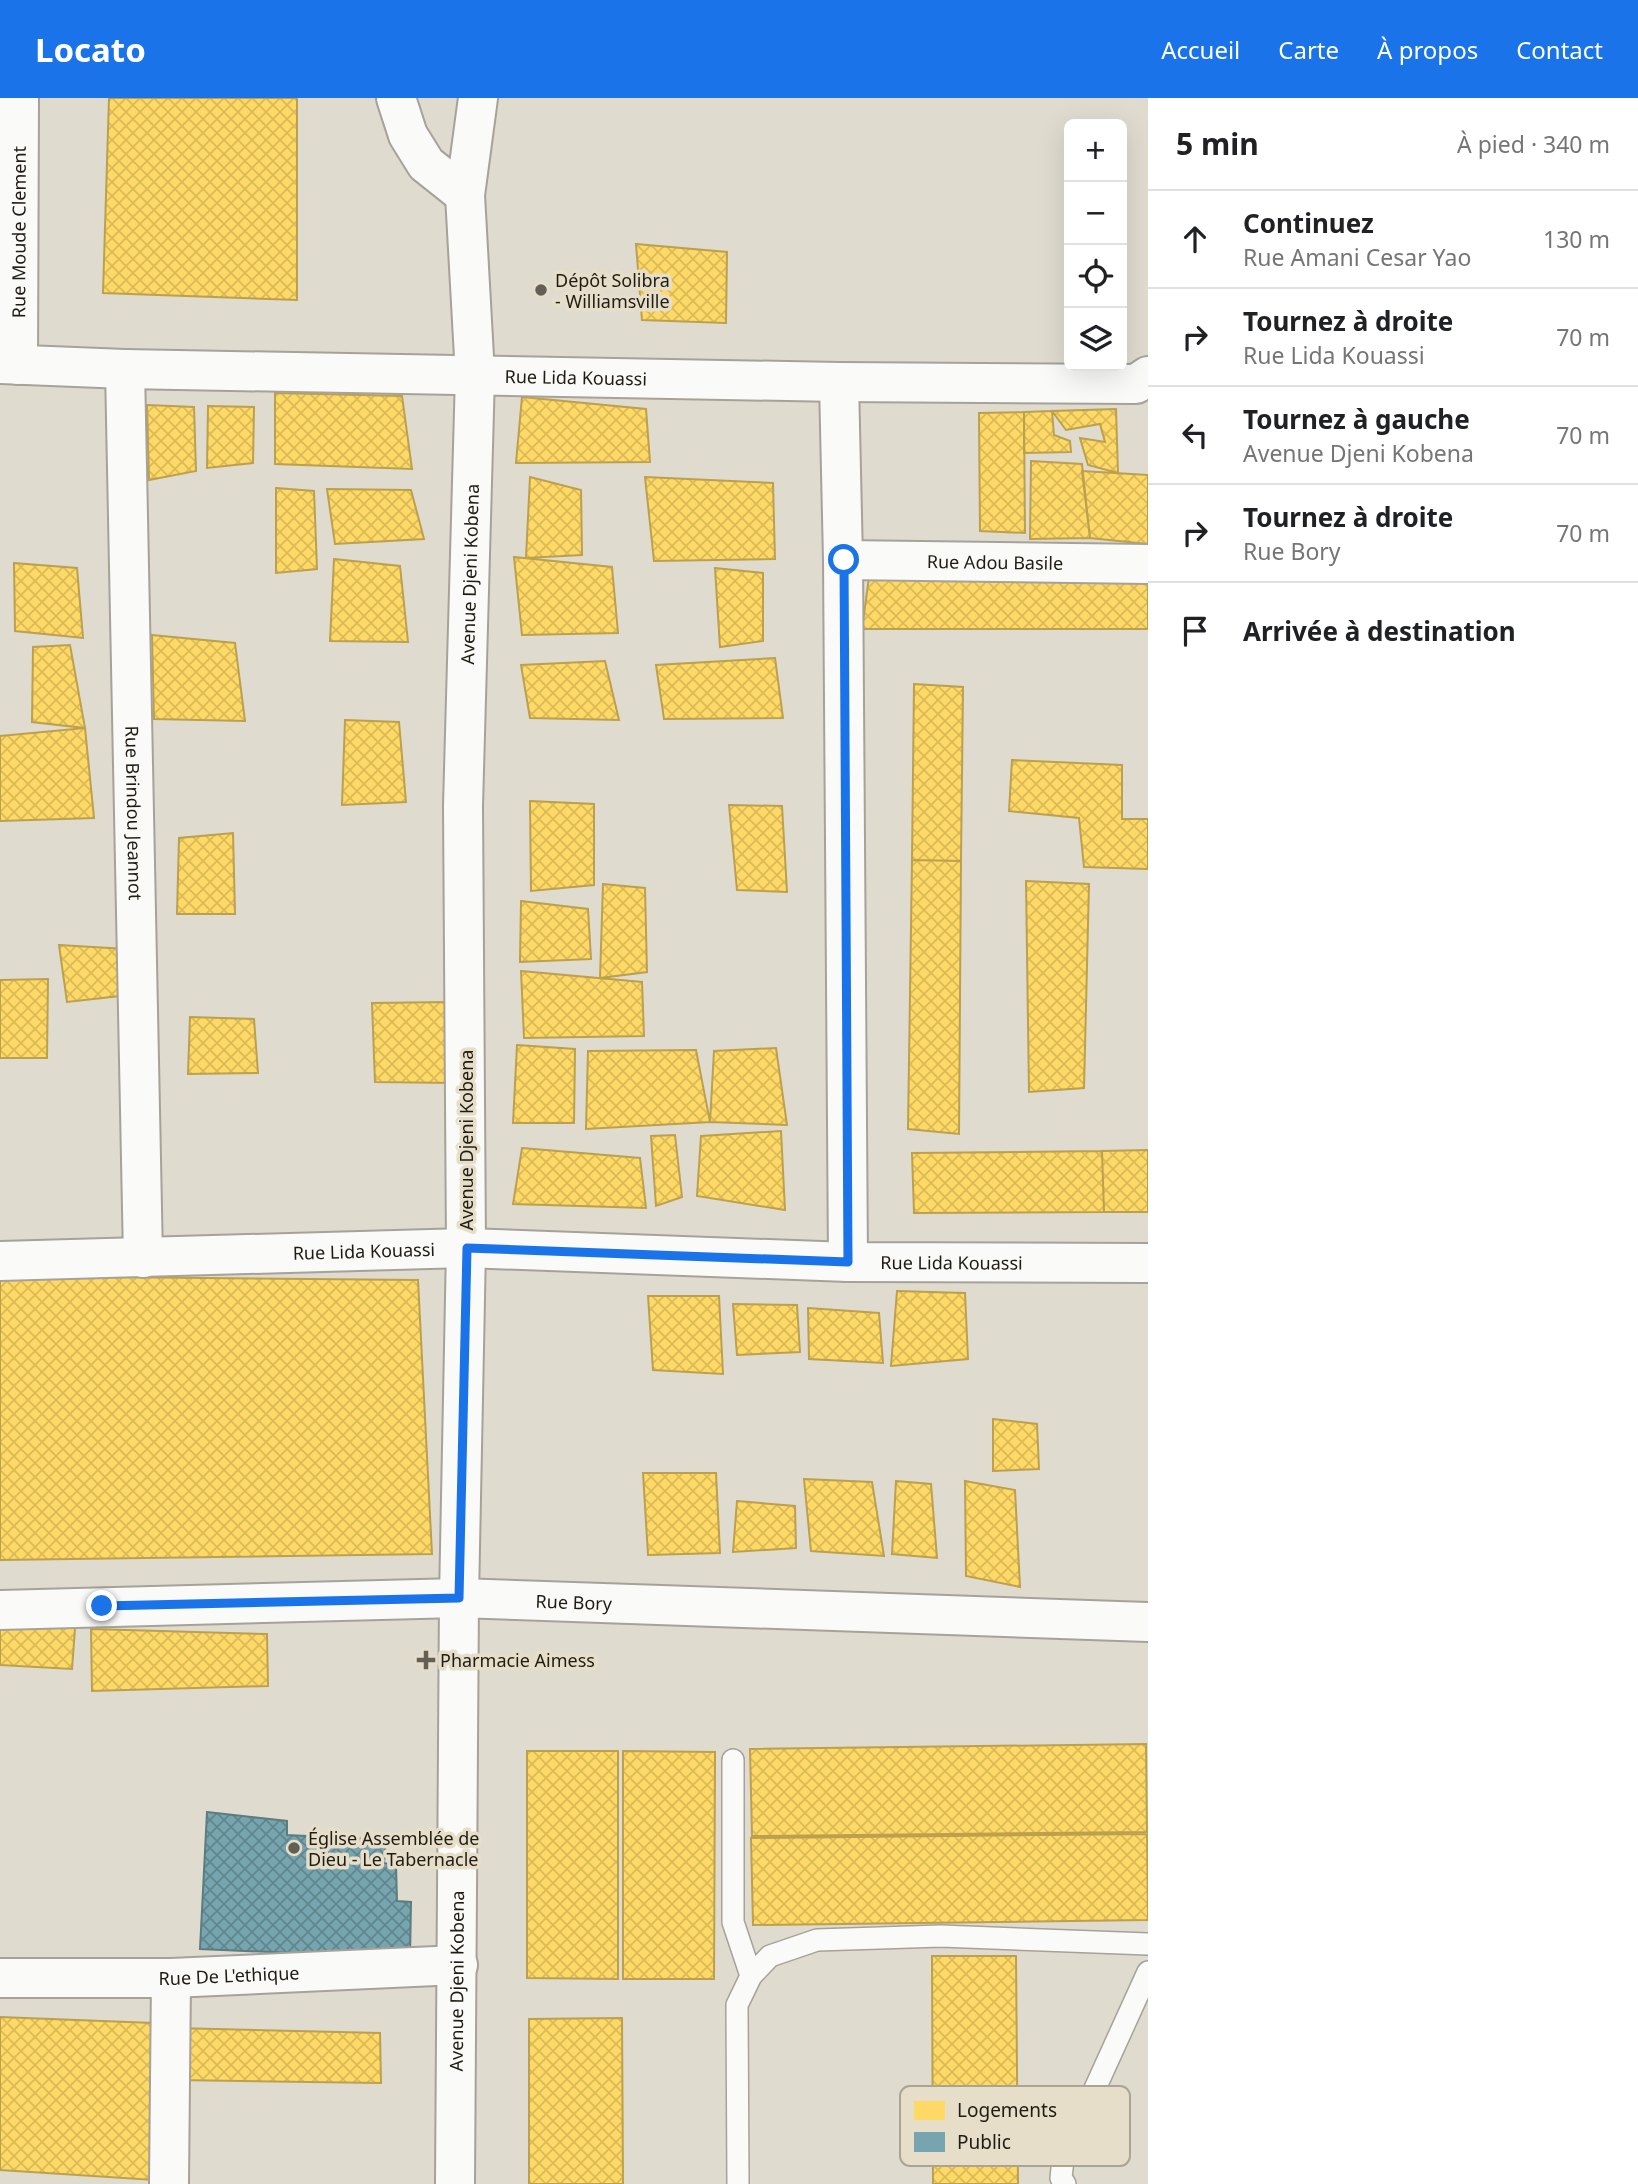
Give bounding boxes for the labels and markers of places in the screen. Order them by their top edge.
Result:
place label: Dépôt Solibra - Williamsville [555,268,670,313]
marker: Dépôt Solibra - Williamsville [533,282,549,298]
place label: Pharmacie Aimess [440,1648,595,1672]
marker: Pharmacie Aimess [418,1652,434,1668]
place label: Église Assemblée de Dieu - Le Tabernacle [308,1826,479,1871]
marker: Église Assemblée de Dieu - Le Tabernacle [286,1840,302,1856]

